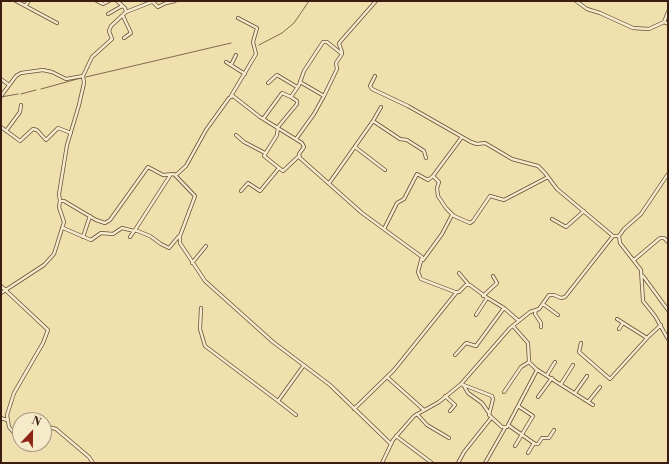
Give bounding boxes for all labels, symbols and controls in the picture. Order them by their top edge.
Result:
north arrow [12,412,52,452]
text: N [29,414,43,430]

